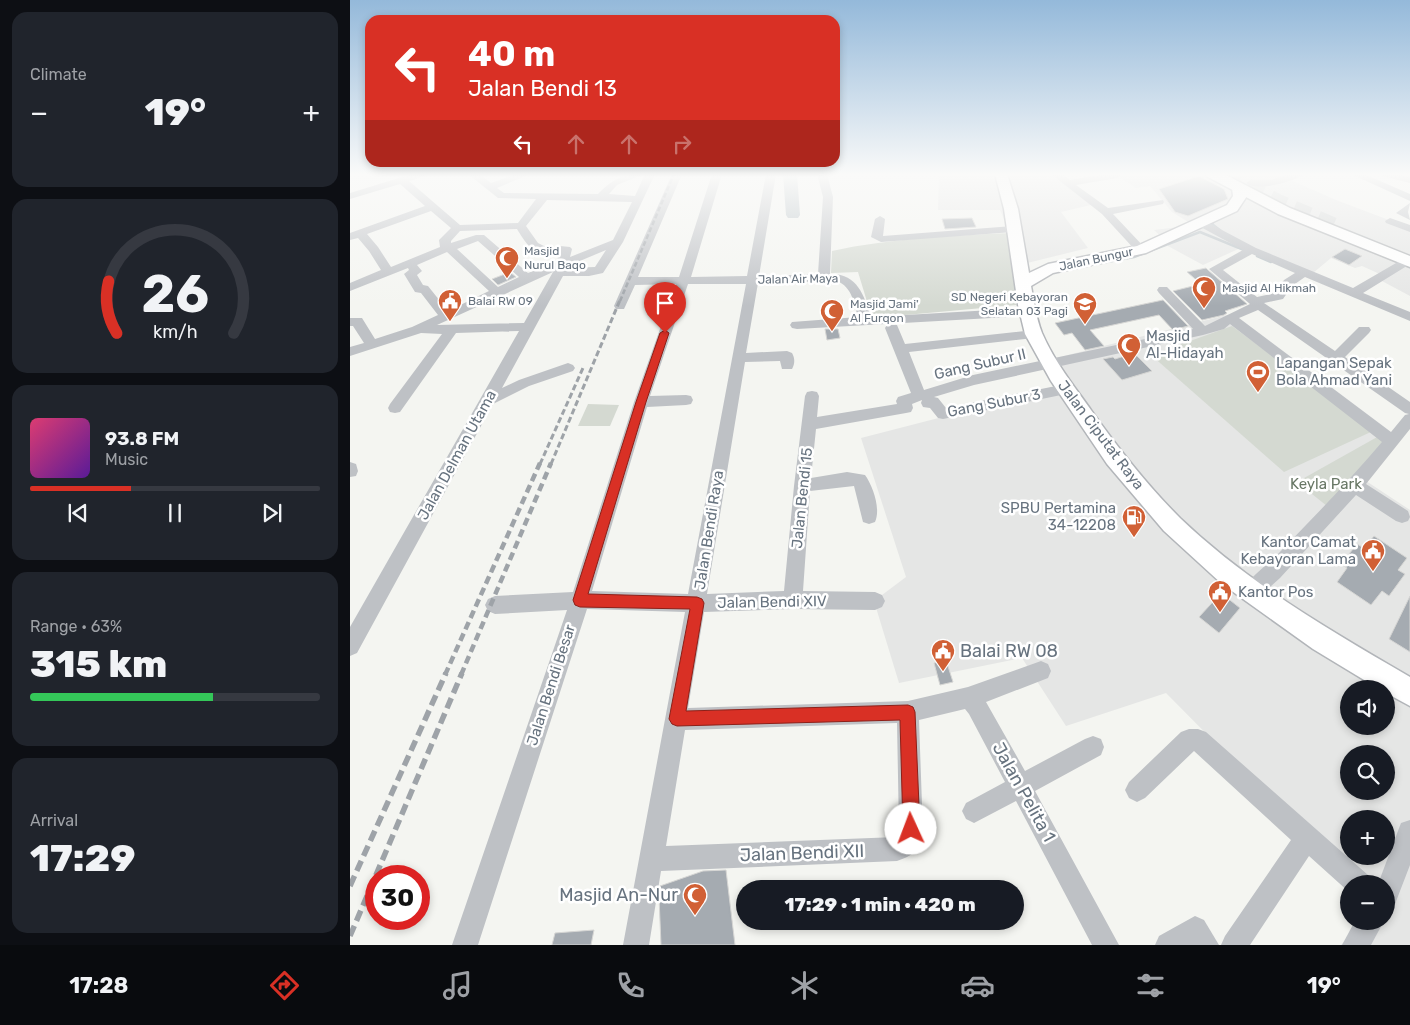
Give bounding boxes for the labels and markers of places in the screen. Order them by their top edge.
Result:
place label: Masjid Nurul Baqo [524,244,586,272]
mosque icon: Masjid Nurul Baqo [494,245,520,279]
mosque icon: Masjid Al Hikmah [1191,275,1217,309]
place label: Masjid Al Hikmah [1222,281,1316,295]
pin [644,282,686,333]
public building icon: Balai RW 09 [437,288,463,322]
place label: SD Negeri Kebayoran Selatan 03 Pagi [951,290,1068,318]
school or university icon: SD Negeri Kebayoran Selatan 03 Pagi [1072,291,1098,325]
place label: Balai RW 09 [468,294,533,308]
place label: Masjid Jami' Al Furqon [850,297,919,325]
mosque icon: Masjid Jami' Al Furqon [819,298,845,332]
place label: Masjid Al-Hidayah [1146,327,1224,362]
mosque icon: Masjid Al-Hidayah [1116,332,1142,366]
place label: Lapangan Sepak Bola Ahmad Yani [1276,354,1392,389]
sports icon: Lapangan Sepak Bola Ahmad Yani [1245,359,1271,393]
place label: SPBU Pertamina 34-12208 [1001,499,1116,534]
fuel station icon: SPBU Pertamina 34-12208 [1121,504,1147,538]
place label: Kantor Camat Kebayoran Lama [1240,533,1356,568]
public building icon: Kantor Camat Kebayoran Lama [1360,538,1386,572]
public building icon: Kantor Pos [1207,579,1233,613]
place label: Kantor Pos [1238,583,1314,601]
public building icon: Balai RW 08 [930,638,956,672]
place label: Balai RW 08 [960,640,1058,662]
mosque icon: Masjid An-Nur [682,882,708,916]
place label: Masjid An-Nur [559,884,678,906]

